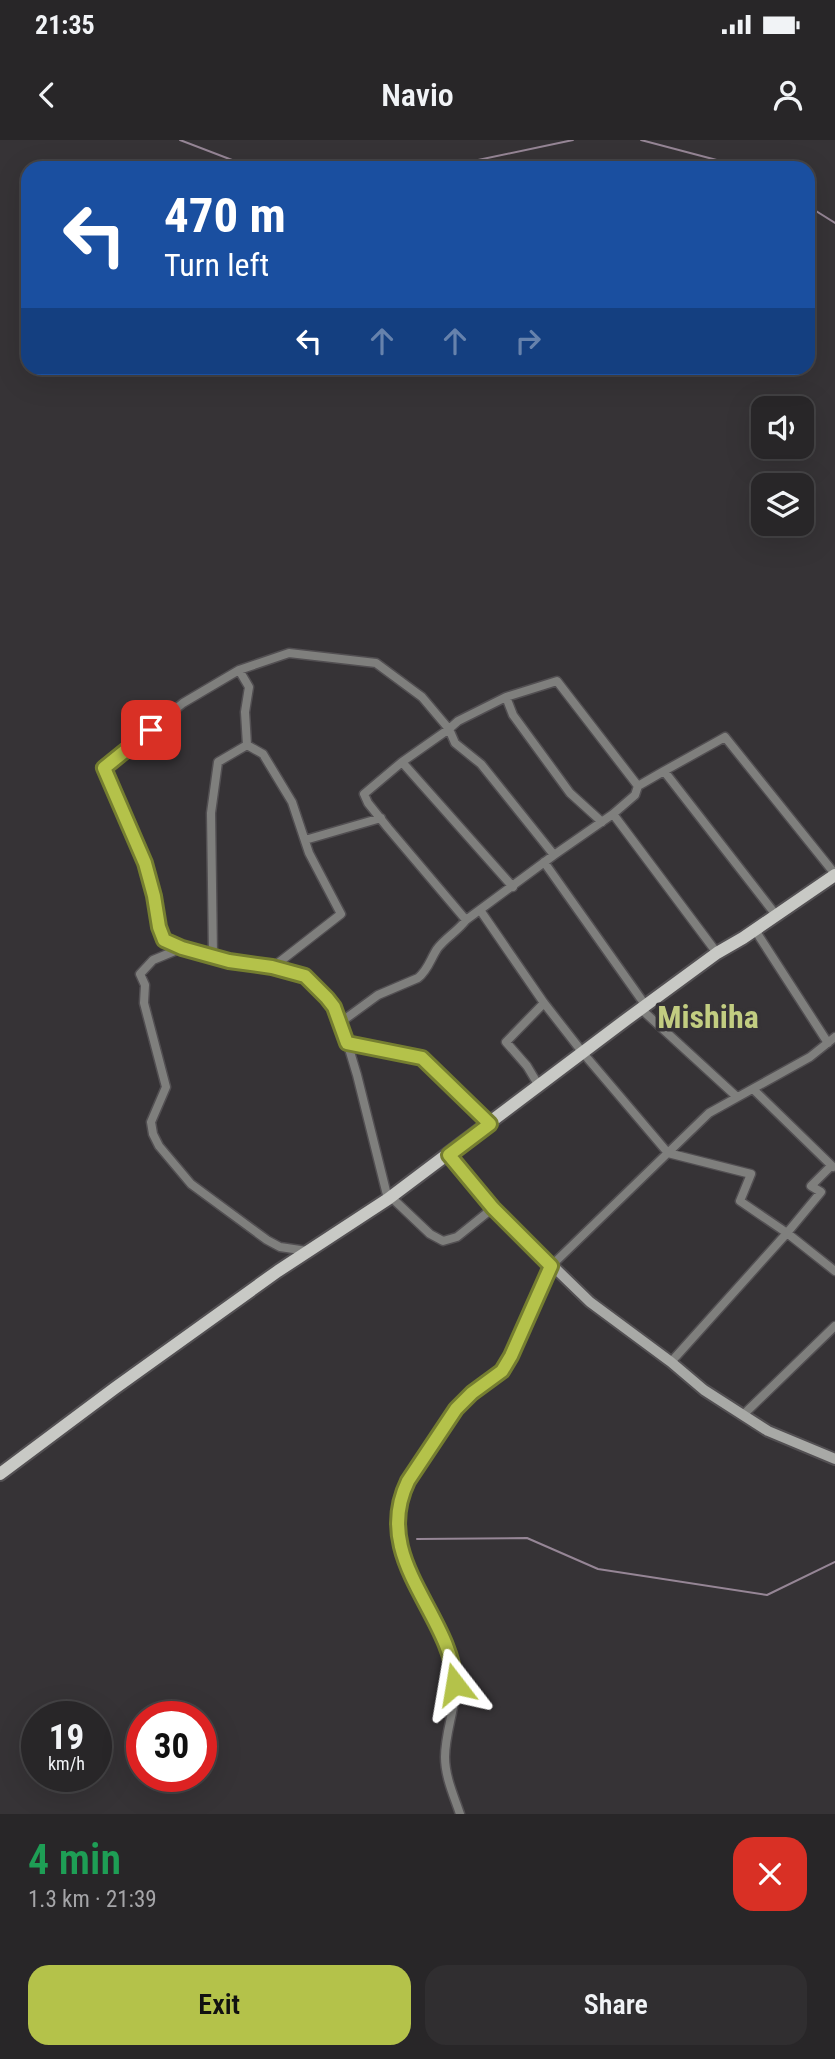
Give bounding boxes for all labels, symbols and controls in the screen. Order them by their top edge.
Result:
text: 21:35 [35,10,95,40]
icon: back [28,76,66,114]
text: Navio [381,76,454,114]
icon: person [769,76,807,114]
text: 470 m [164,187,286,244]
icon: left [49,189,140,280]
text: Turn left [164,246,269,284]
icon: left [290,322,328,360]
icon: ahead [363,322,401,360]
icon: ahead [436,322,474,360]
icon: right [509,322,547,360]
map controls [751,396,814,536]
button: sound [751,396,814,459]
button: layers [751,473,814,536]
pin [121,700,181,760]
icon: arrive [132,711,170,749]
district label: Mishiha [657,998,759,1036]
position arrow [418,1647,492,1721]
speed limit sign: 30 [126,1701,217,1792]
text: 19 [49,1717,84,1758]
text: km/h [48,1753,85,1774]
text: 4 min [28,1835,121,1884]
button: close [733,1837,807,1911]
text: 1.3 km · 21:39 [28,1886,157,1913]
button: Exit [28,1965,411,2045]
button: Share [425,1965,807,2045]

